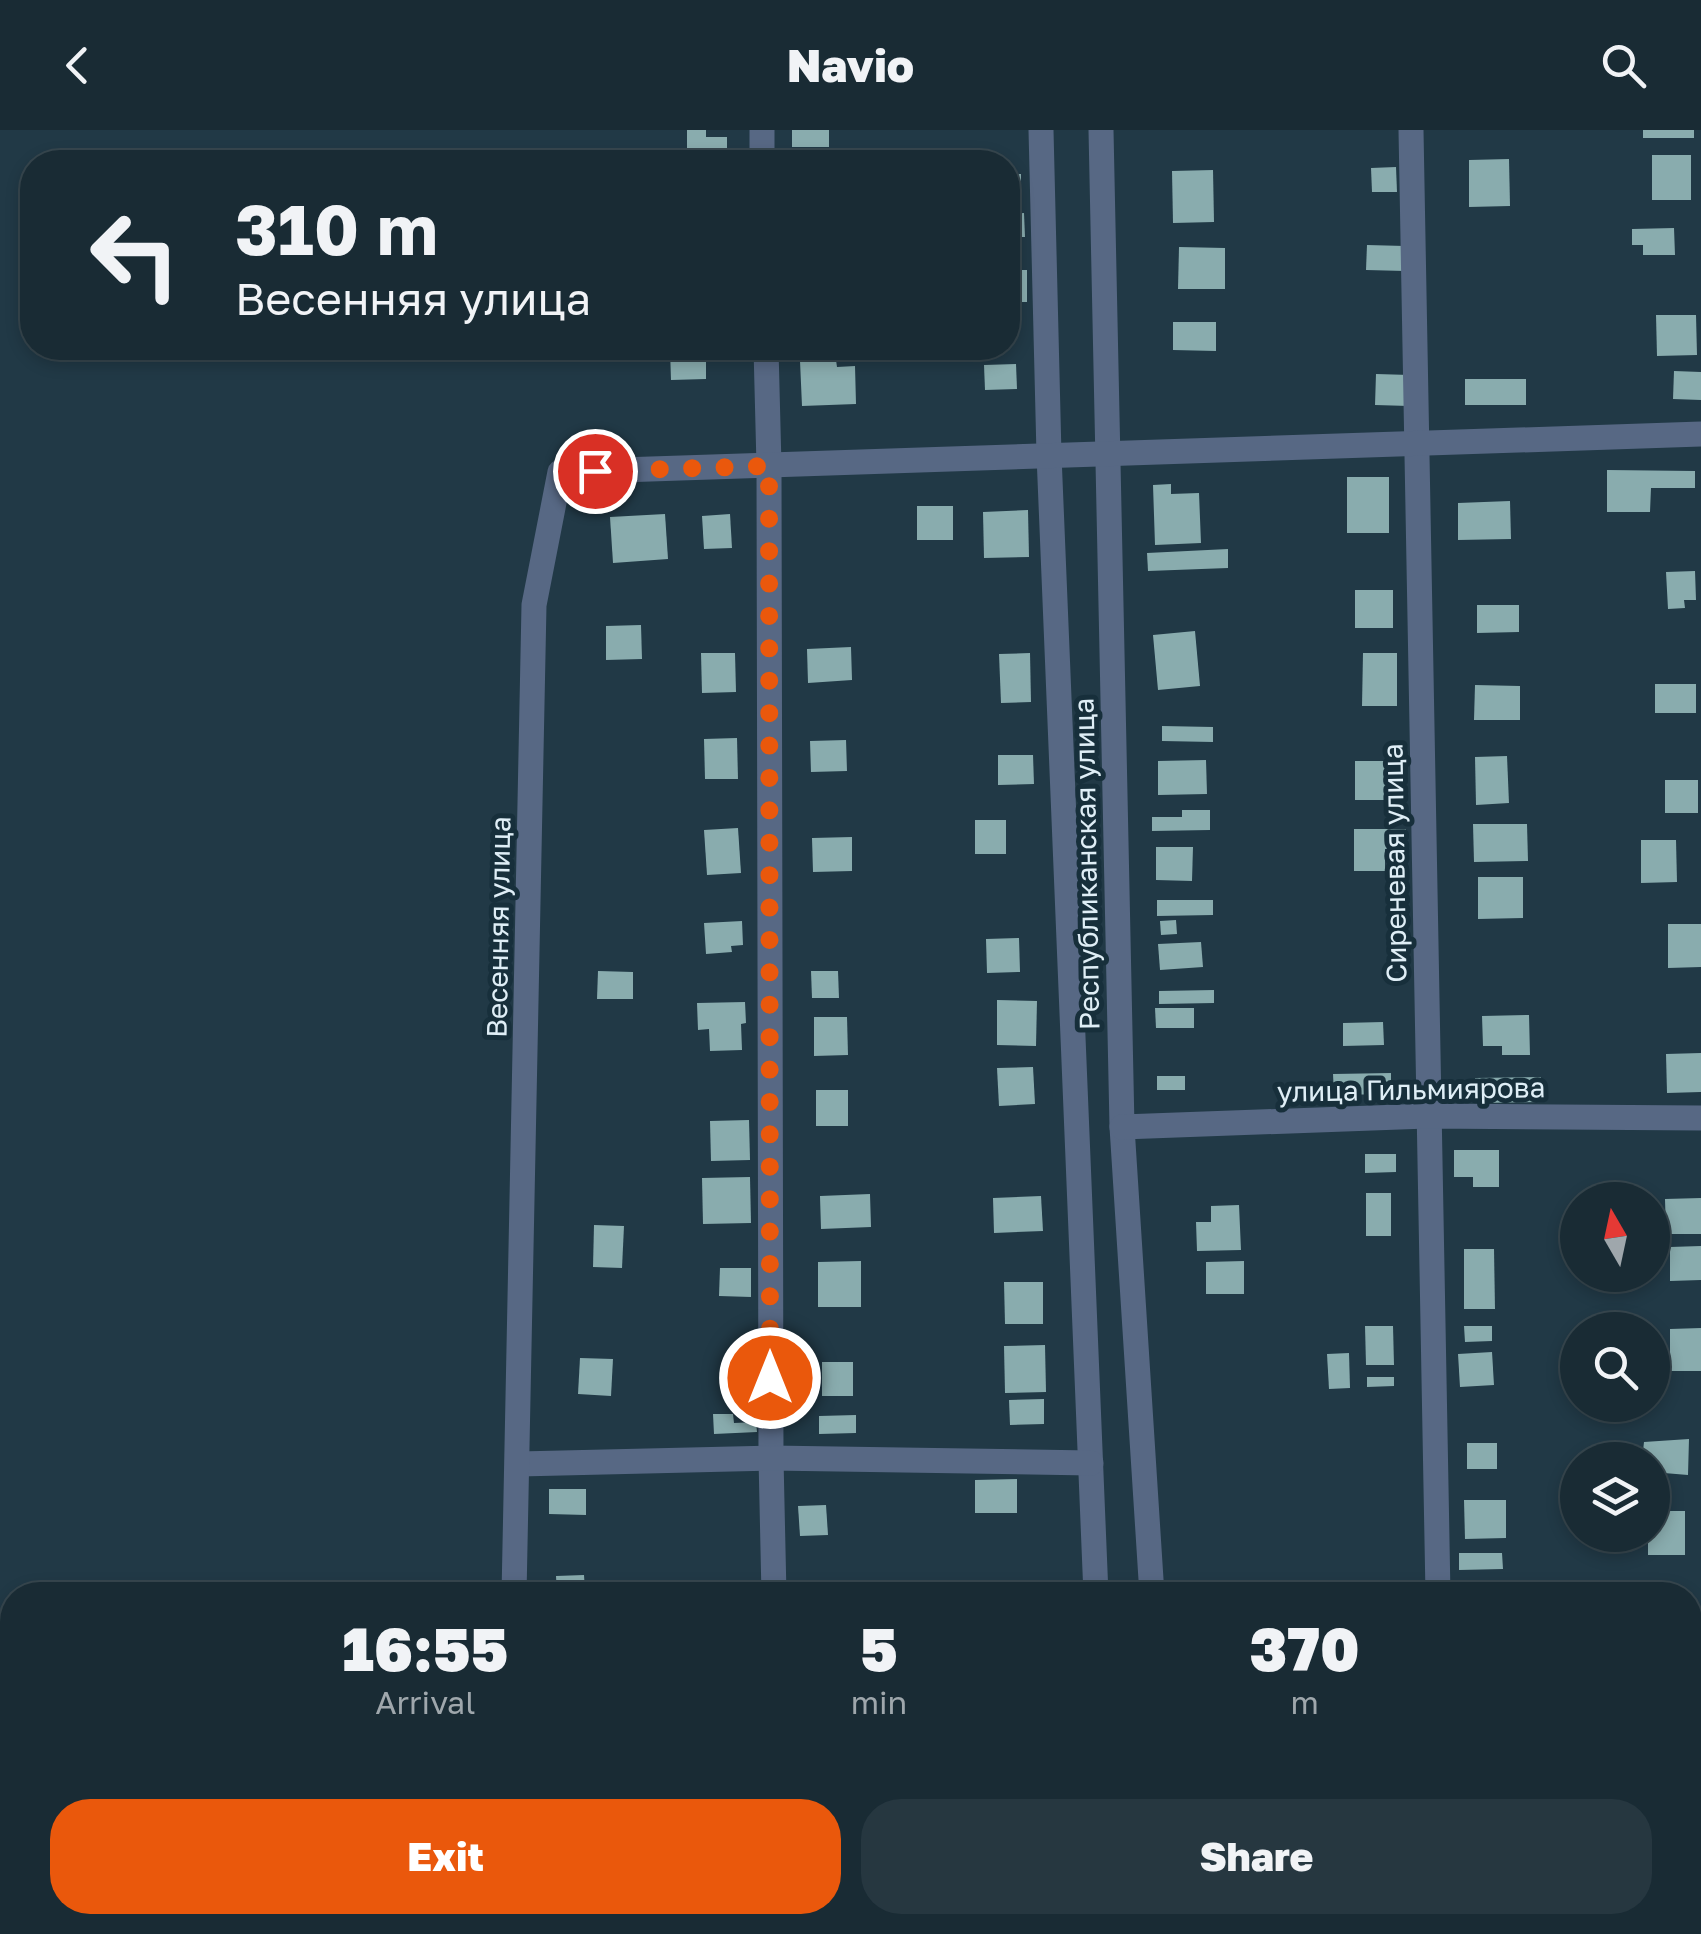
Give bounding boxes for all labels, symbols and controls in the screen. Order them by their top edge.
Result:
icon: back [50,38,105,93]
text: Navio [787,38,914,92]
icon: search [1596,38,1651,93]
text: 310 m [235,186,438,270]
icon: left [70,190,200,320]
text: Весенняя улица [235,271,591,325]
pin [553,429,638,514]
icon: arrive [568,444,623,499]
street label: Республиканская улица [1067,697,1105,1031]
street label: Сиреневая улица [1375,743,1413,983]
street label: Весенняя улица [480,816,516,1038]
street label: улица Гильмиярова [1276,1070,1546,1108]
north arrow [1560,1182,1670,1292]
map controls [1560,1182,1670,1552]
button: search [1560,1312,1670,1422]
position arrow [718,1326,822,1430]
button: layers [1560,1442,1670,1552]
text: 16:55 [342,1612,508,1684]
text: 5 [860,1612,898,1684]
text: 370 [1249,1612,1360,1684]
text: Arrival [375,1683,475,1721]
text: min [851,1683,907,1721]
text: m [1290,1683,1319,1721]
button: Exit [50,1799,841,1914]
button: Share [861,1799,1652,1914]

